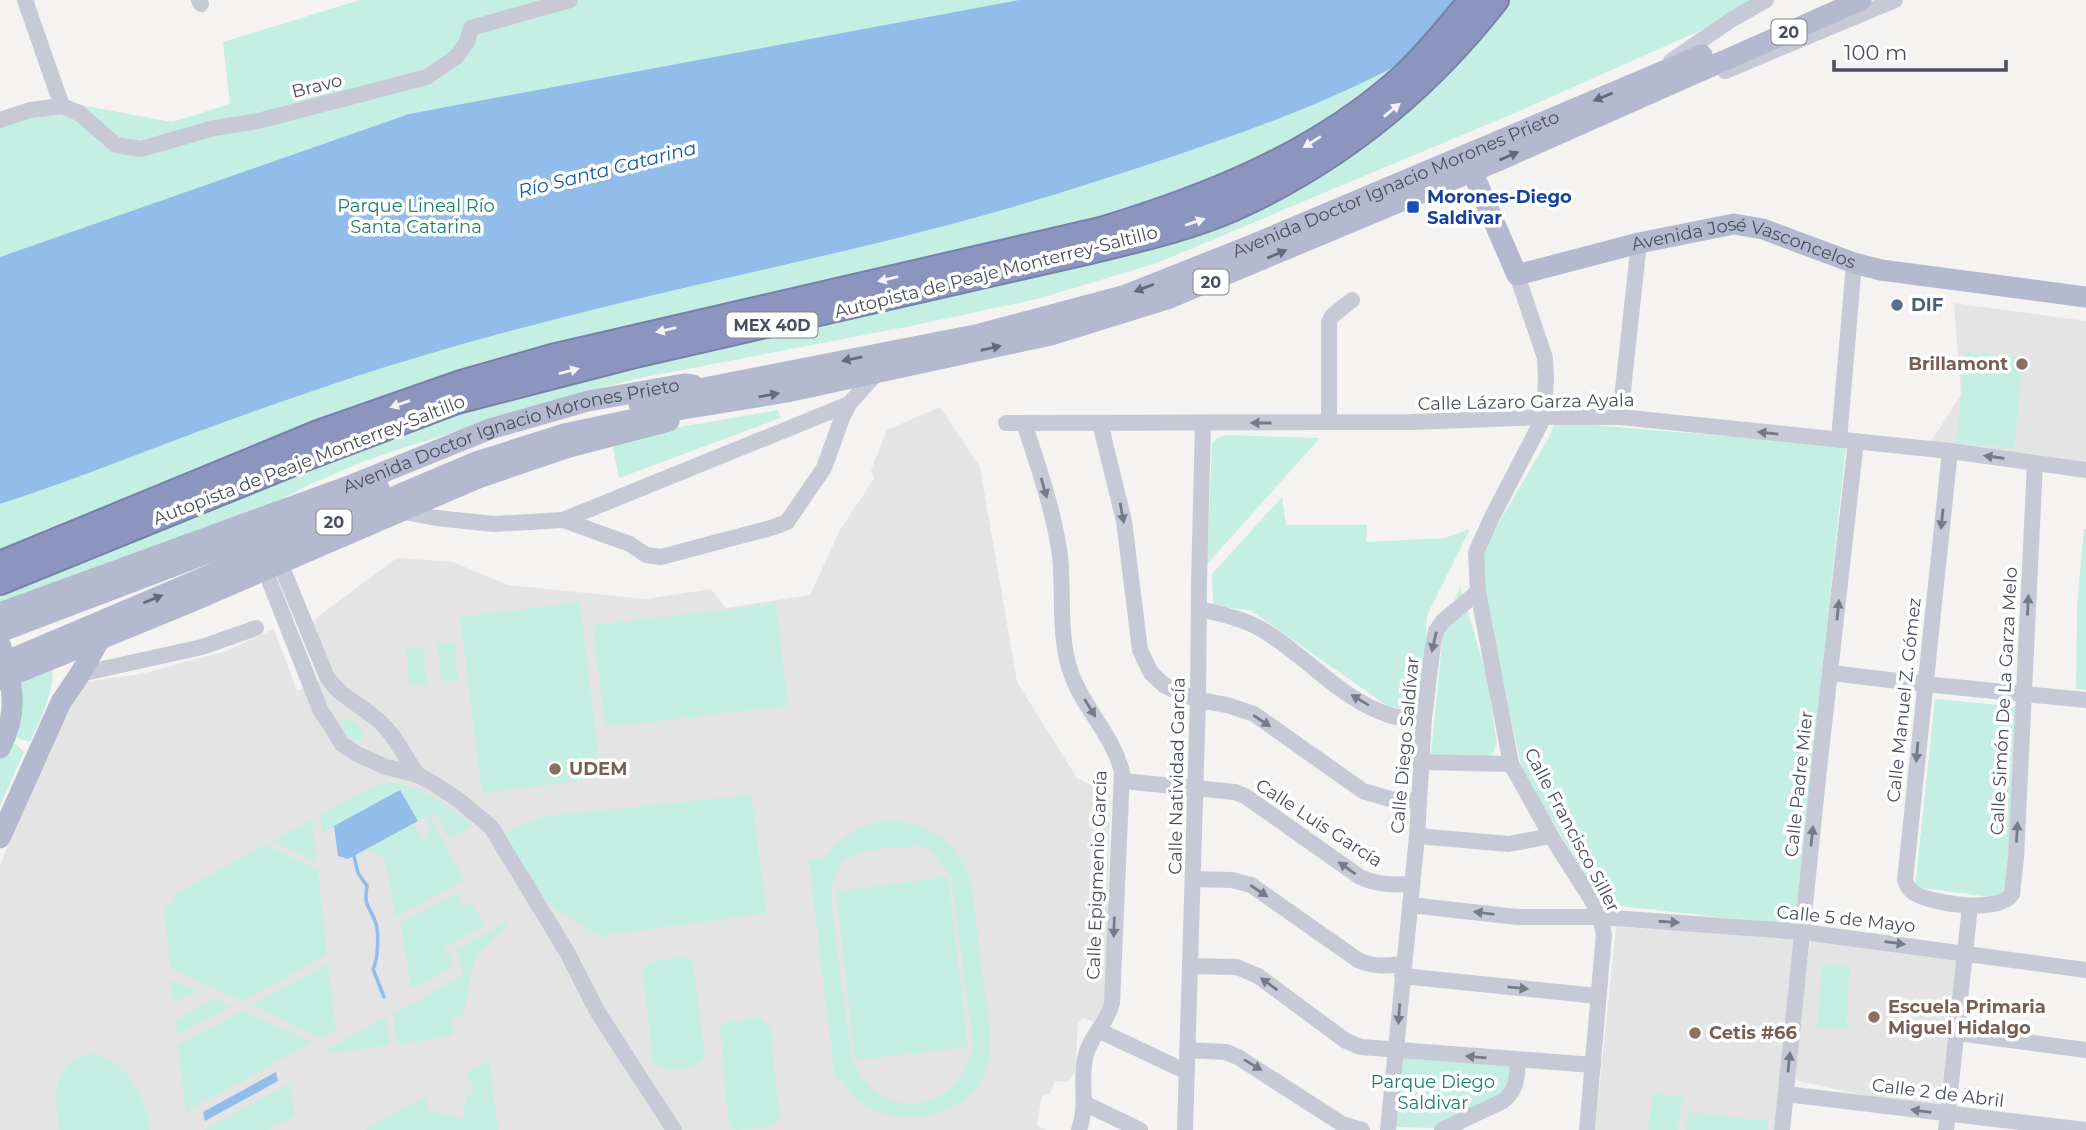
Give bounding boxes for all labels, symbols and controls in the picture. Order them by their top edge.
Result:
road number: 20 [1772,20,1806,44]
scale bar [1834,28,2006,72]
text: 100 m [1844,40,1907,65]
street label: Bravo [289,69,345,103]
one-way arrow [1593,91,1613,103]
one-way arrow [1383,103,1400,118]
street label: Avenida Doctor Ignacio Morones Prieto [1229,106,1562,263]
one-way arrow [1302,135,1322,148]
water label: Río Santa Catarina [516,136,699,203]
one-way arrow [1499,150,1519,162]
place label: Morones-Diego Saldivar [1427,186,1572,229]
park label: Parque Lineal Río Santa Catarina [337,195,495,238]
marker: Morones-Diego Saldivar [1405,199,1421,215]
street label: Avenida José Vasconcelos [1629,213,1859,274]
one-way arrow [1185,216,1206,227]
street label: Autopista de Peaje Monterrey-Saltillo [832,221,1160,323]
one-way arrow [1267,249,1288,260]
road number: 20 [1194,270,1228,294]
one-way arrow [877,274,899,285]
one-way arrow [1134,282,1155,293]
place label: DIF [1911,294,1944,316]
marker: DIF [1889,297,1905,313]
road number: MEX 40D [726,312,818,338]
one-way arrow [655,324,677,335]
one-way arrow [981,343,1003,354]
place label: Brillamont [1908,353,2008,375]
one-way arrow [841,354,863,365]
marker: Brillamont [2014,356,2030,372]
one-way arrow [558,366,580,377]
street label: Avenida Doctor Ignacio Morones Prieto [340,374,681,498]
street label: Calle Lázaro Garza Ayala [1417,389,1635,415]
street label: Autopista de Peaje Monterrey-Saltillo [150,390,468,530]
one-way arrow [758,390,780,401]
one-way arrow [390,399,411,410]
one-way arrow [1250,417,1272,429]
one-way arrow [1757,427,1779,438]
one-way arrow [1983,451,2005,462]
one-way arrow [1040,478,1050,499]
one-way arrow [1117,502,1128,524]
one-way arrow [1937,508,1948,530]
road number: 20 [316,509,352,534]
street label: Calle Simón De La Garza Melo [1986,566,2022,836]
one-way arrow [142,593,163,604]
one-way arrow [2023,593,2034,615]
street label: Calle Manuel Z. Gómez [1882,596,1926,804]
one-way arrow [1833,599,1844,621]
one-way arrow [1429,631,1440,653]
street label: Calle Diego Saldívar [1386,655,1424,835]
street label: Calle Natividad García [1164,677,1190,875]
one-way arrow [1350,694,1369,706]
one-way arrow [1084,698,1096,717]
street label: Calle Padre Mier [1780,710,1818,858]
one-way arrow [1253,714,1272,727]
one-way arrow [1912,741,1923,763]
street label: Calle Francisco Siller [1519,744,1625,916]
place label: UDEM [569,758,627,780]
marker: UDEM [547,761,563,777]
street label: Calle Epigmenio García [1082,770,1112,980]
street label: Calle Luis García [1252,774,1386,872]
one-way arrow [2012,821,2023,843]
one-way arrow [1807,825,1818,847]
one-way arrow [1338,861,1356,875]
one-way arrow [1250,884,1268,898]
street label: Calle 5 de Mayo [1776,901,1916,937]
one-way arrow [1472,907,1494,918]
one-way arrow [1109,916,1120,938]
one-way arrow [1658,917,1680,928]
one-way arrow [1884,938,1906,949]
one-way arrow [1260,977,1278,991]
one-way arrow [1507,982,1529,993]
place label: Escuela Primaria Miguel Hidalgo [1888,996,2046,1039]
one-way arrow [1393,1003,1404,1025]
marker: Escuela Primaria Miguel Hidalgo [1866,1009,1882,1025]
place label: Cetis #66 [1709,1022,1797,1044]
marker: Cetis #66 [1687,1025,1703,1041]
one-way arrow [1465,1051,1487,1062]
one-way arrow [1784,1051,1795,1073]
one-way arrow [1243,1059,1262,1071]
park label: Parque Diego Saldivar [1371,1071,1495,1114]
street label: Calle 2 de Abril [1871,1074,2005,1112]
one-way arrow [1910,1105,1932,1116]

